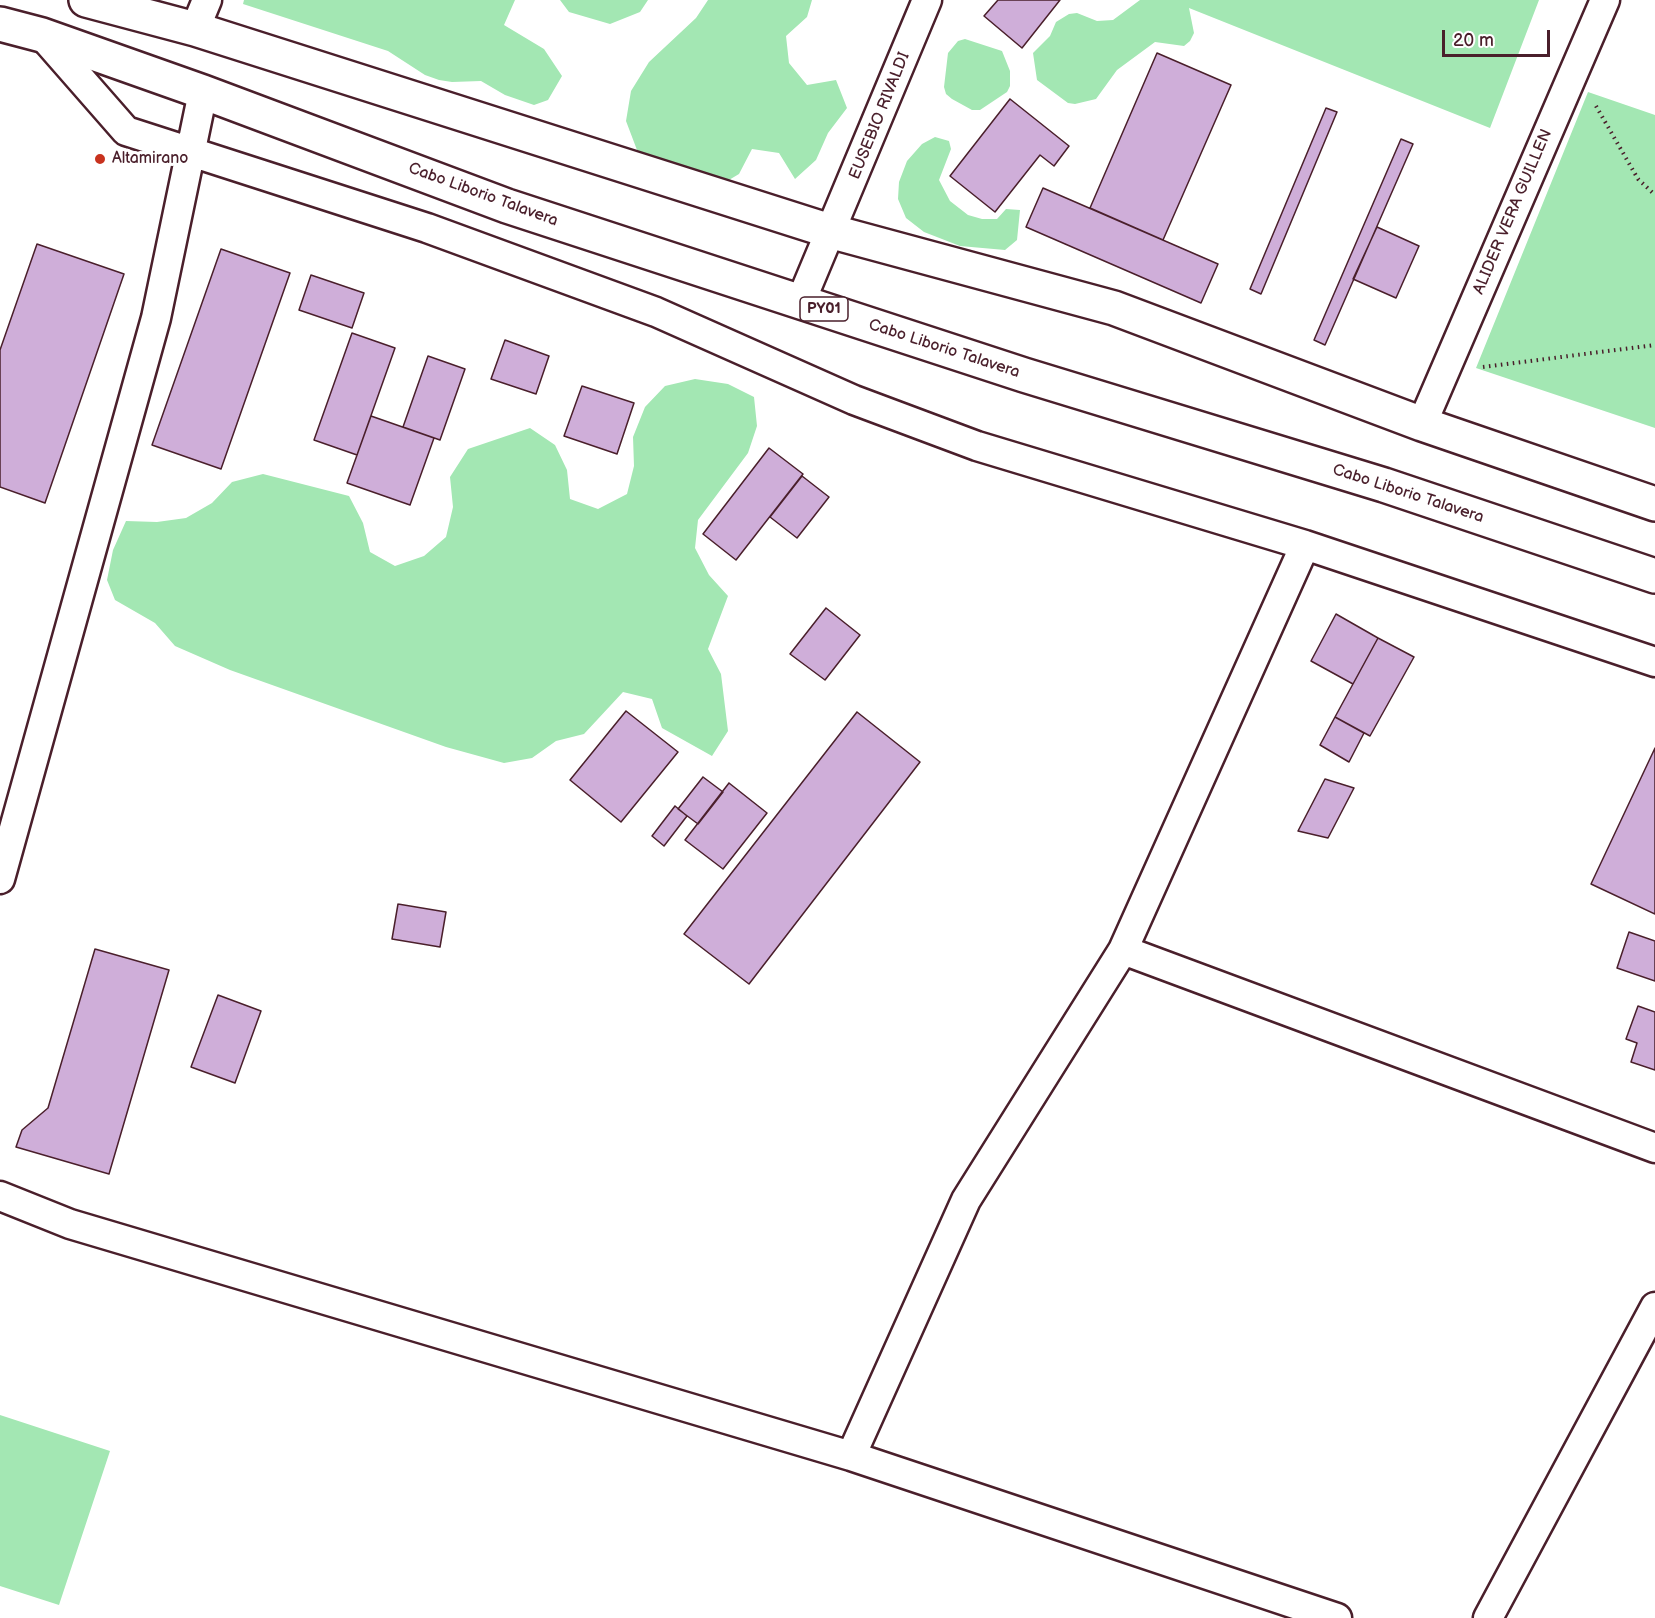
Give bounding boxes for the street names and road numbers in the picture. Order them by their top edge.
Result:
street label: EUSEBIO RIVALDI [846,50,914,182]
street label: ALIDER VERA GUILLEN [1470,127,1556,297]
street label: Cabo Liborio Talavera [406,159,560,231]
road number: PY01 [800,297,848,321]
street label: Cabo Liborio Talavera [866,315,1022,383]
street label: Cabo Liborio Talavera [1330,460,1486,528]

